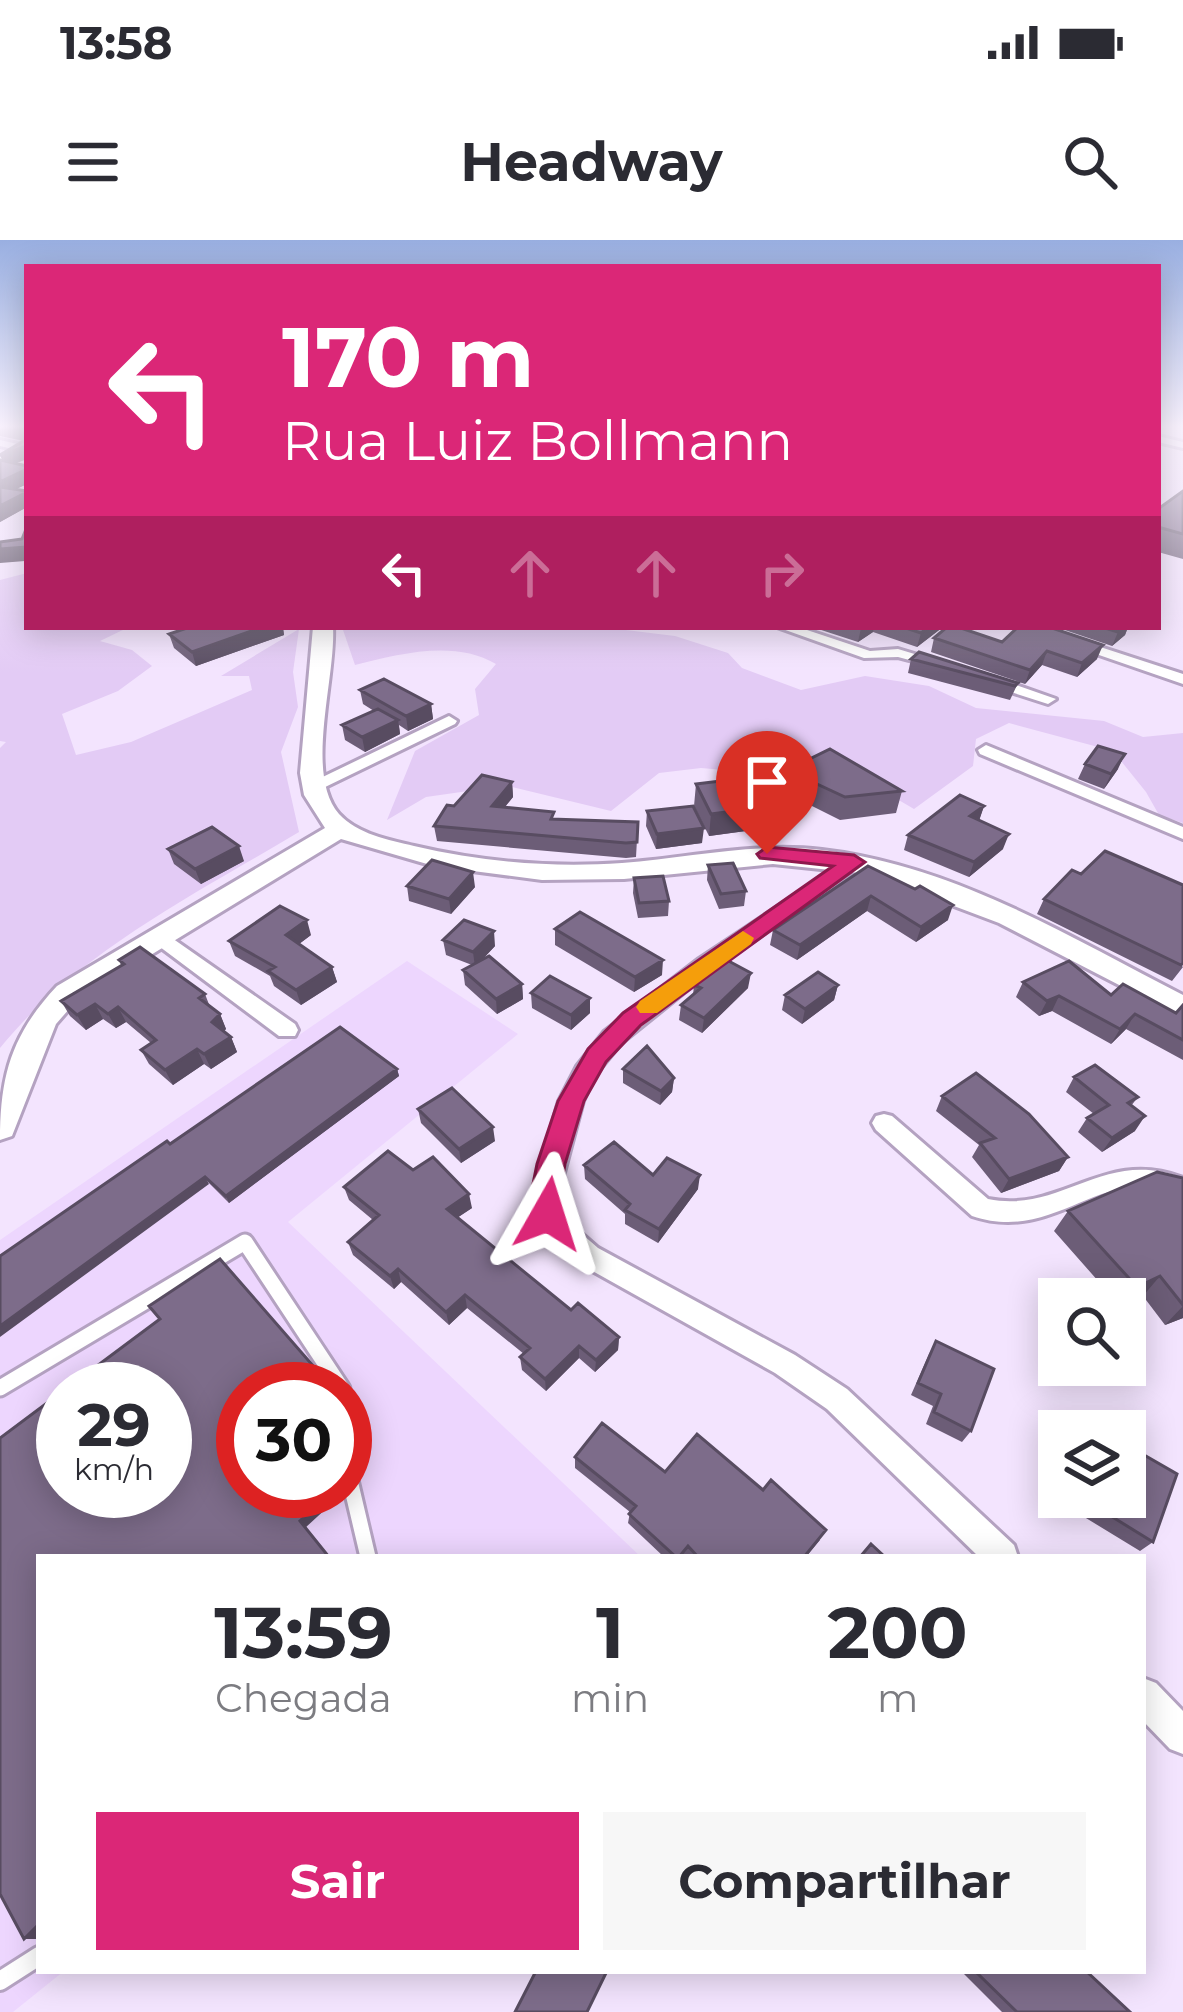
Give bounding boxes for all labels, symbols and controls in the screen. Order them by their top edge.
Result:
text: 13:58 [60,15,173,70]
icon: menu [60,129,126,195]
text: Headway [460,129,723,195]
icon: search [1057,129,1123,195]
text: 170 m [282,306,534,408]
icon: left [84,312,240,468]
text: Rua Luiz Bollmann [282,408,793,474]
icon: left [371,540,437,606]
icon: ahead [497,540,563,606]
icon: ahead [623,540,689,606]
icon: right [749,540,815,606]
pin [716,731,818,854]
icon: arrive [734,749,800,815]
position arrow [485,1151,611,1277]
map controls [1038,1278,1146,1518]
button: search [1038,1278,1146,1386]
speed limit sign: 30 [216,1362,372,1518]
text: 29 [77,1388,151,1461]
button: layers [1038,1410,1146,1518]
text: km/h [74,1451,154,1488]
text: 13:59 [214,1588,393,1676]
text: 1 [596,1588,624,1676]
text: 200 [827,1588,968,1676]
text: Chegada [215,1674,392,1722]
text: min [571,1674,649,1722]
text: m [877,1674,918,1722]
button: Sair [96,1812,579,1950]
button: Compartilhar [603,1812,1086,1950]

